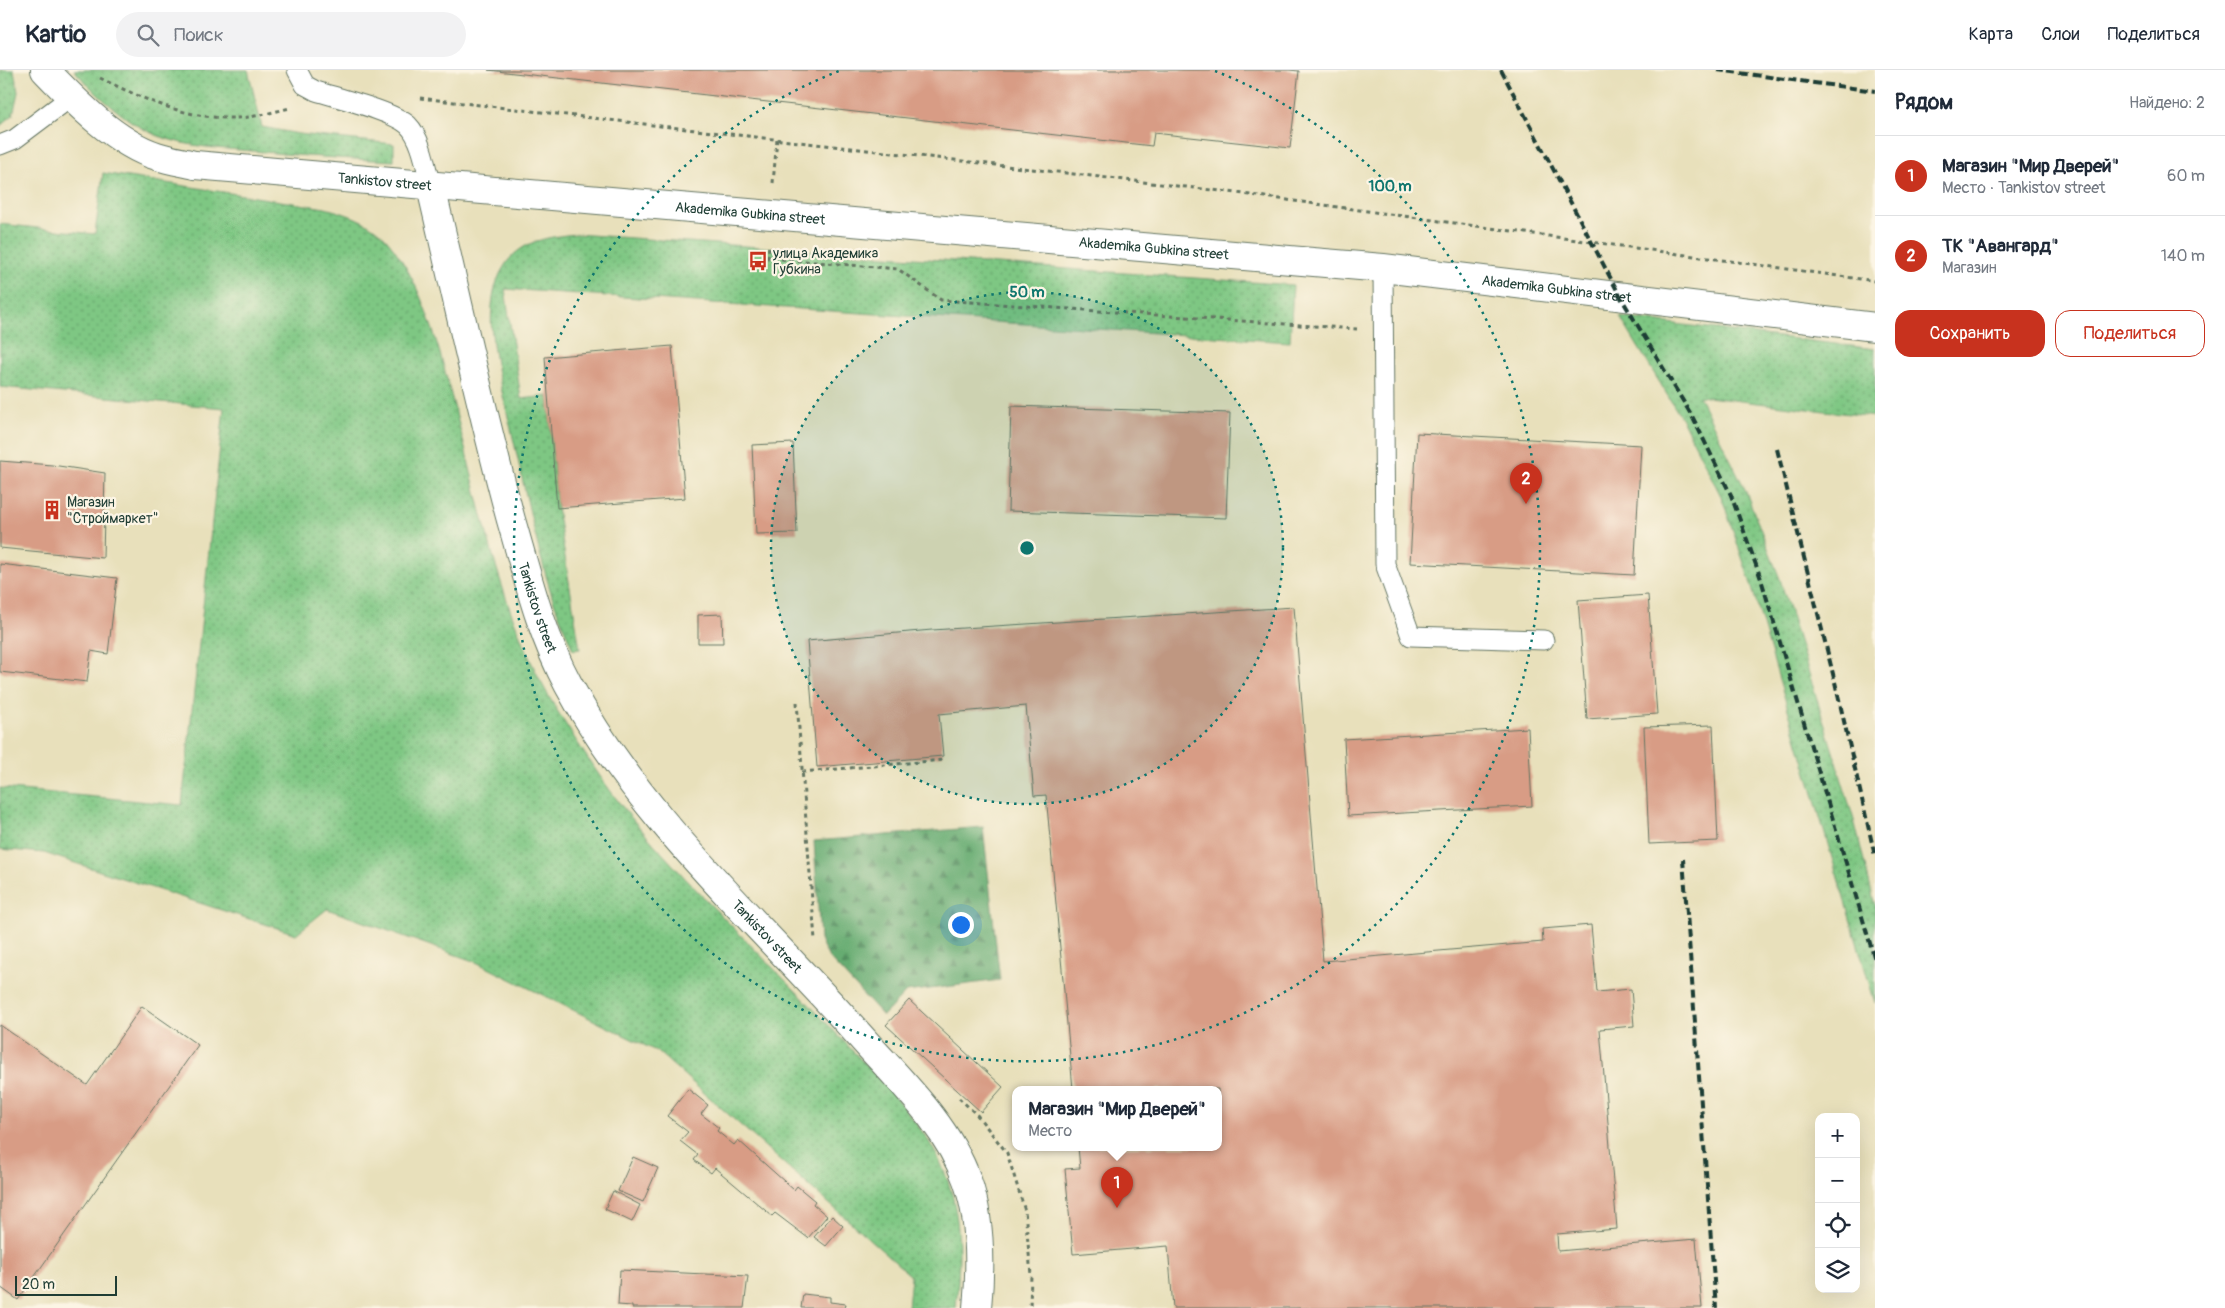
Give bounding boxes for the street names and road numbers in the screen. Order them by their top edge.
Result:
street label: Tankistov street [337,169,433,195]
street label: Akademika Gubkina street [674,199,826,229]
street label: Akademika Gubkina street [1078,234,1230,264]
street label: Akademika Gubkina street [1481,272,1633,307]
street label: Tankistov street [514,561,560,656]
street label: Tankistov street [728,897,806,977]

